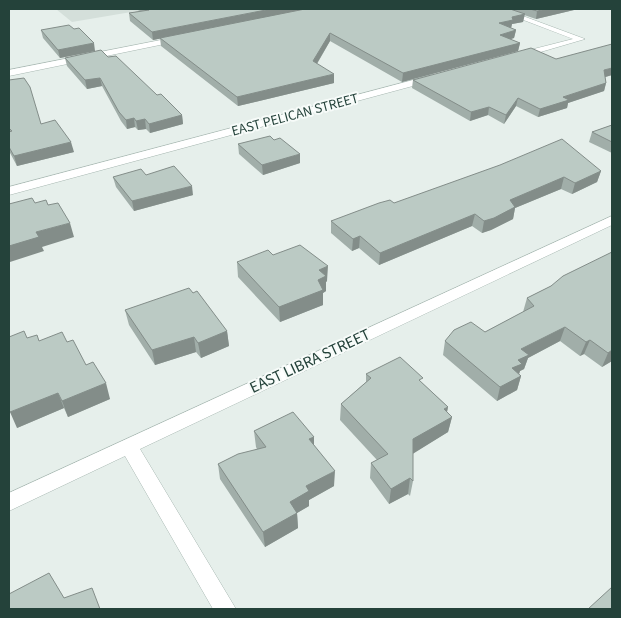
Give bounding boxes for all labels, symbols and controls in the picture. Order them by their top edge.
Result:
street label: EAST PELICAN STREET [229,88,361,142]
street label: EAST LIBRA STREET [246,323,374,399]

